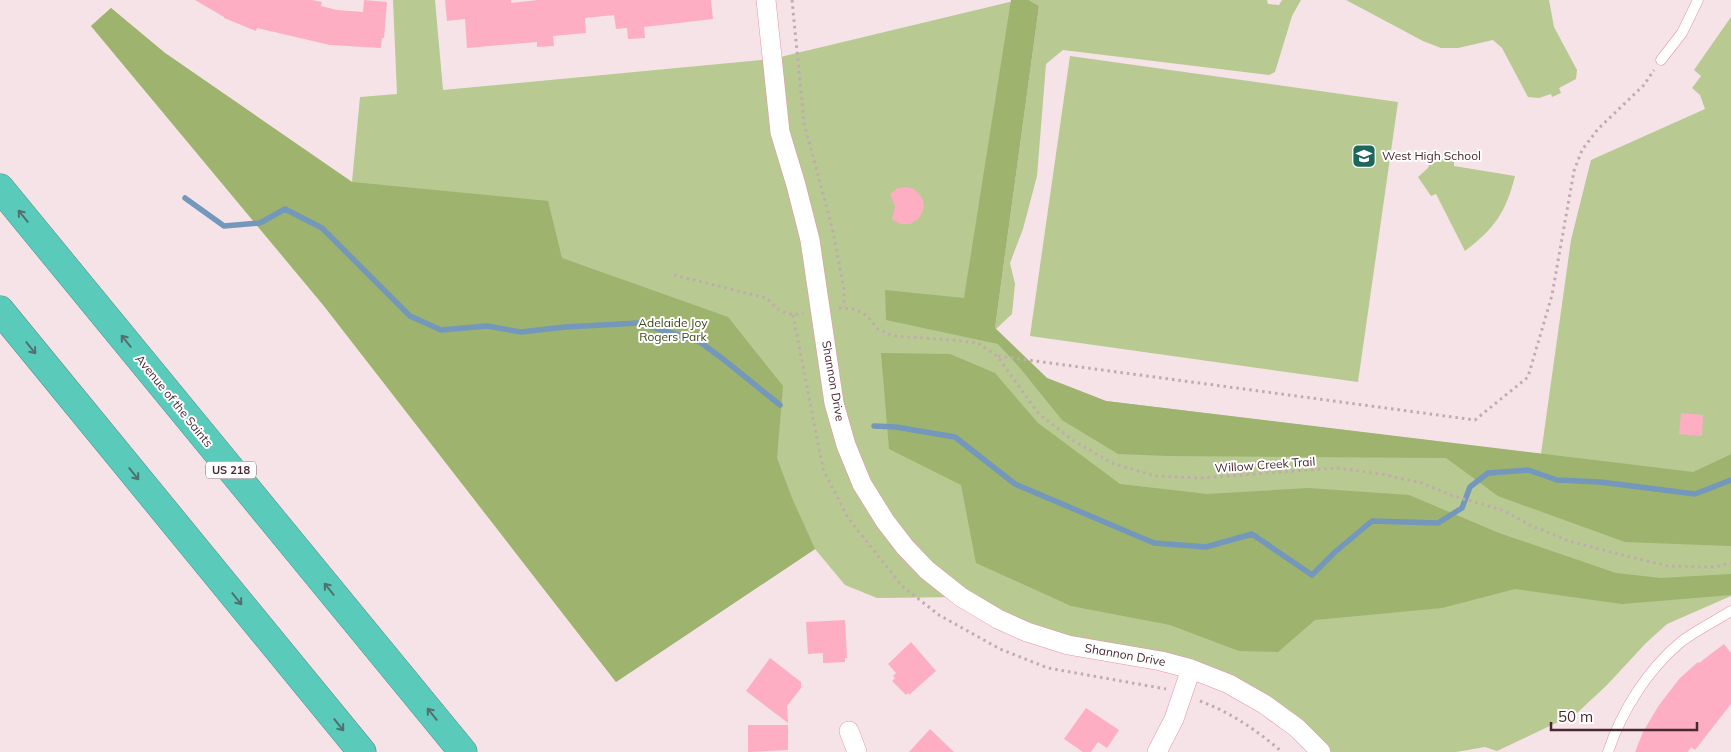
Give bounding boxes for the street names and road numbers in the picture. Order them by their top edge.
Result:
street label: Shannon Drive [819,339,848,422]
street label: Avenue of the Saints [133,351,216,450]
street label: Willow Creek Trail [1214,454,1316,475]
road number: US 218 [206,462,256,478]
street label: Shannon Drive [1084,640,1167,669]

